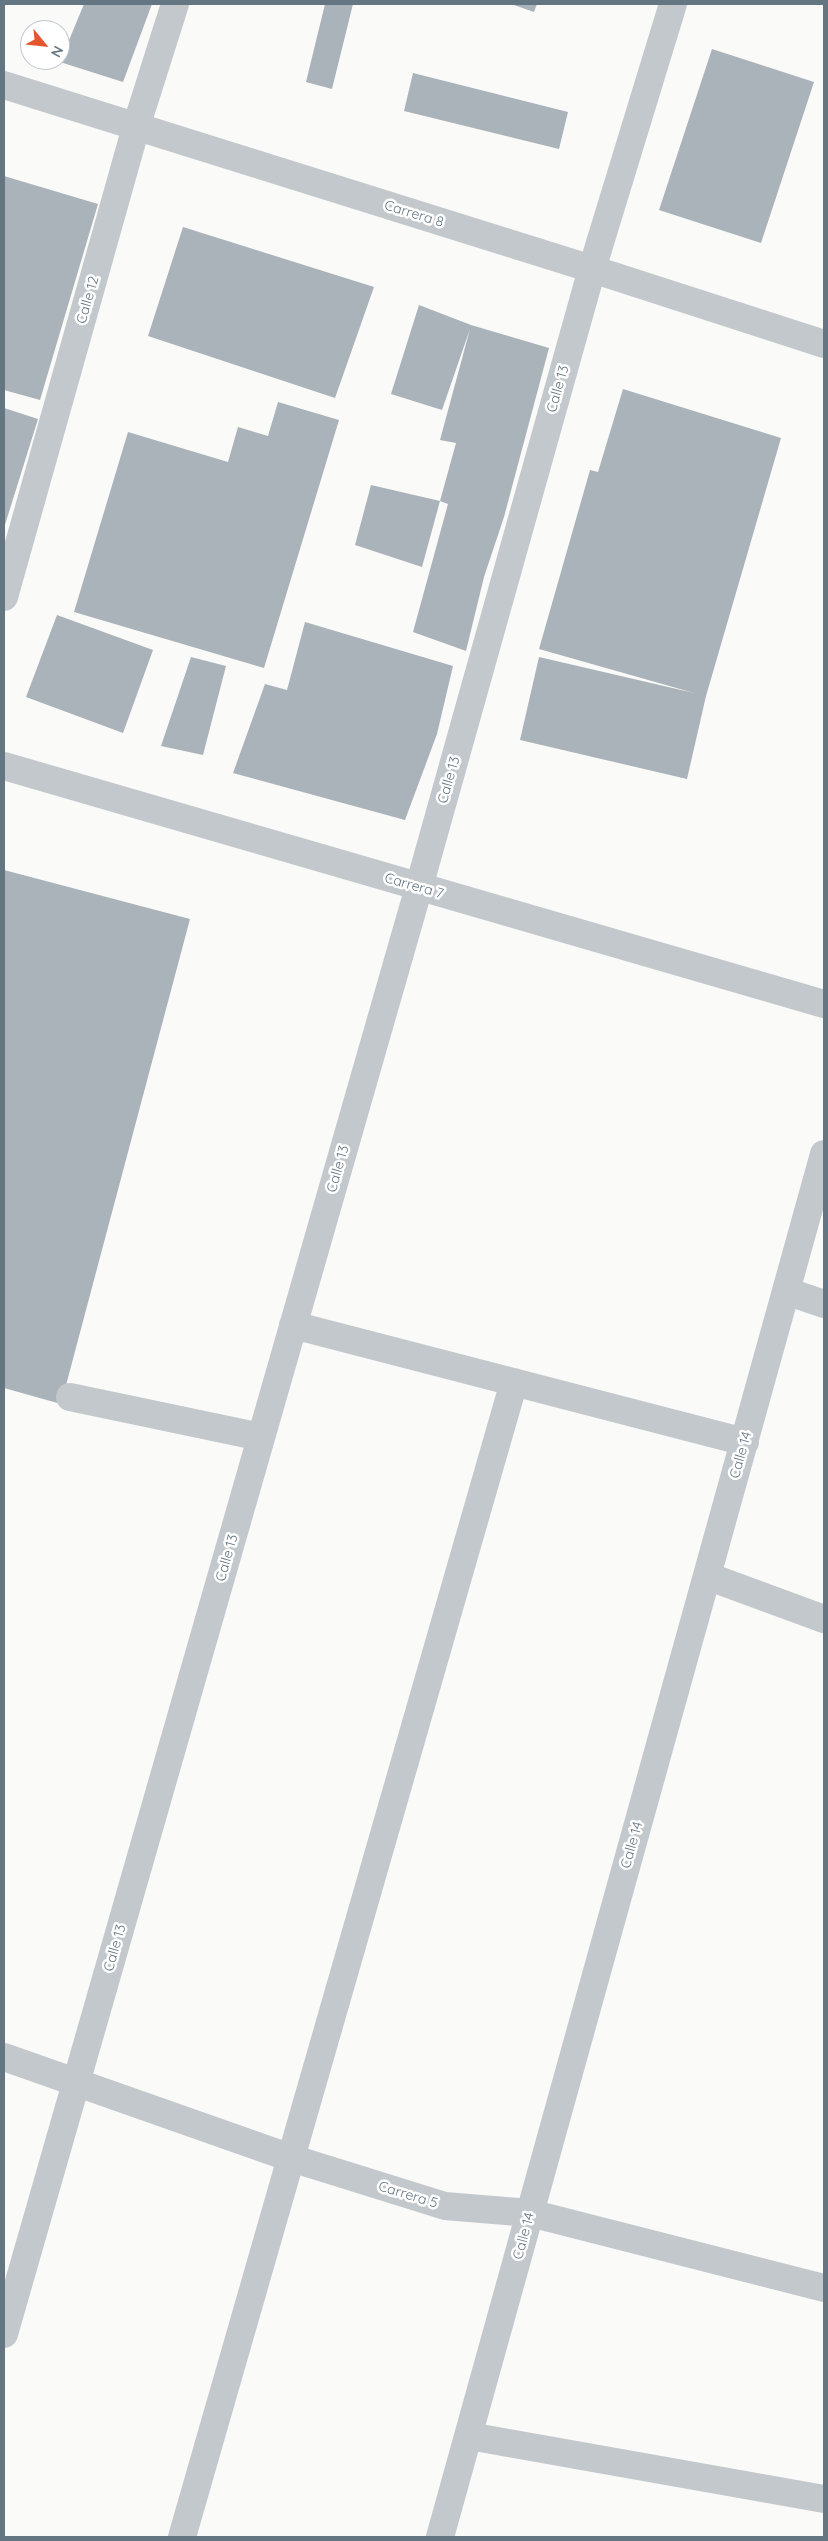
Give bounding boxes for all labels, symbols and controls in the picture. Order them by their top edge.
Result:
north arrow [20,20,70,70]
text: N [47,43,68,60]
street label: Carrera 8 [382,197,446,231]
street label: Calle 12 [73,274,103,326]
street label: Calle 13 [543,364,573,414]
street label: Calle 13 [434,755,464,805]
street label: Carrera 7 [383,870,445,902]
street label: Calle 13 [323,1144,353,1194]
street label: Calle 14 [726,1430,756,1480]
street label: Calle 13 [212,1533,242,1583]
street label: Calle 14 [617,1820,647,1870]
street label: Calle 13 [100,1923,130,1973]
street label: Carrera 5 [376,2178,440,2212]
street label: Calle 14 [510,2211,538,2261]

